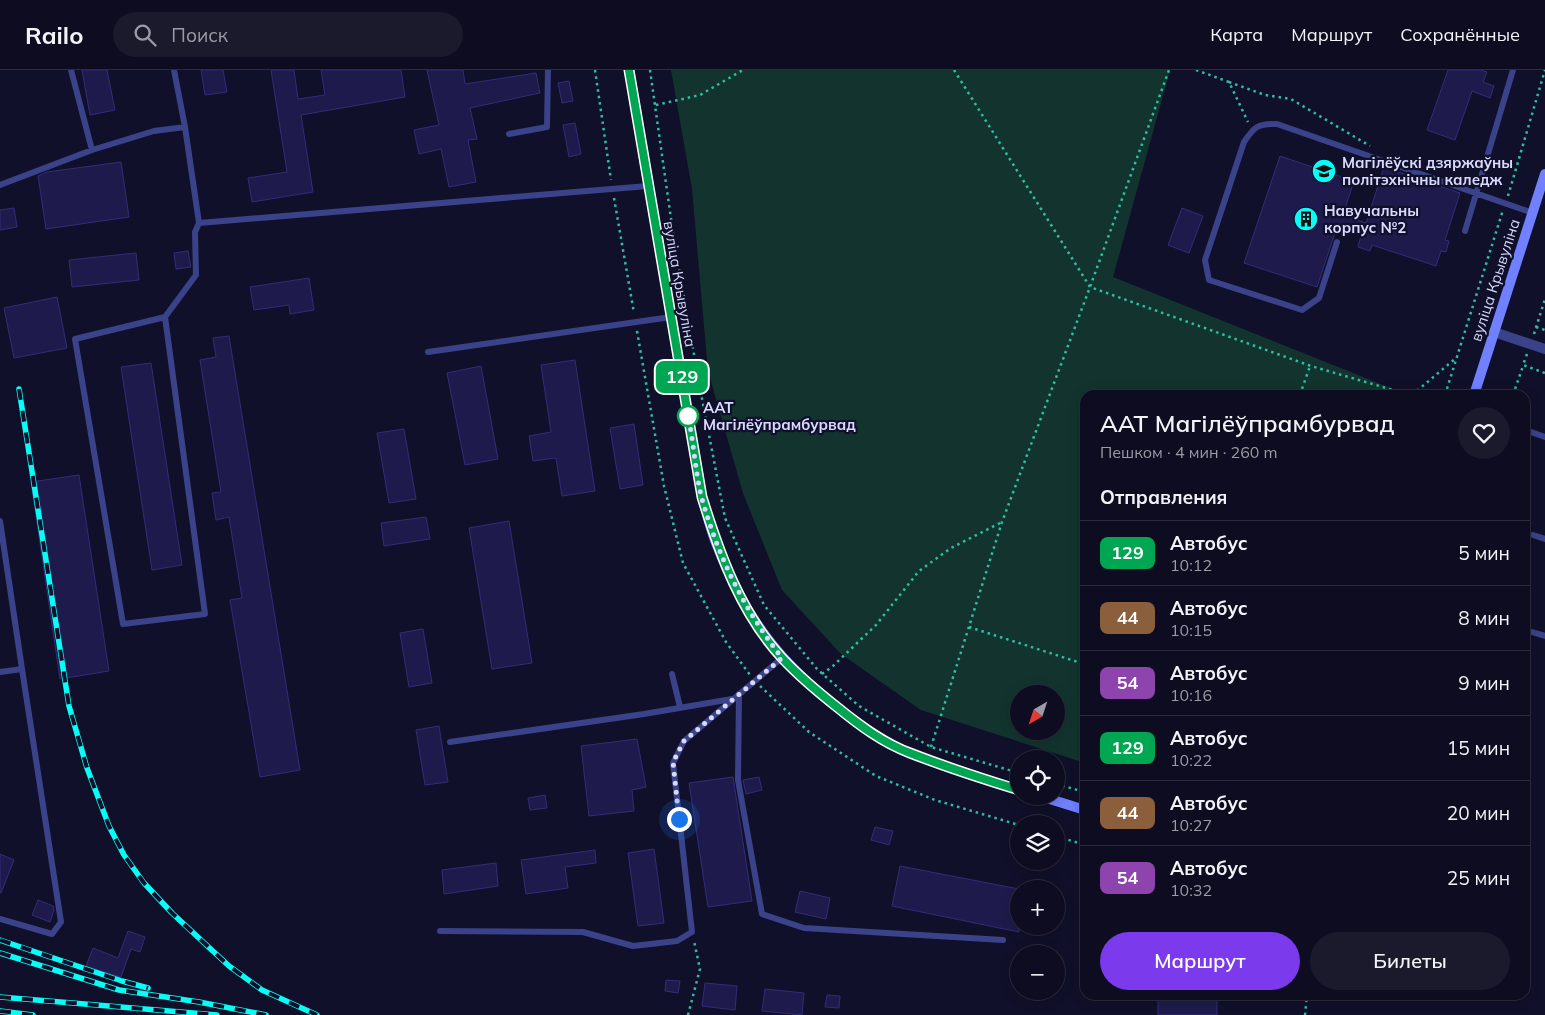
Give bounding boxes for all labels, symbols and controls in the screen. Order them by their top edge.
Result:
search box [113,12,463,57]
text: Railo [25,20,83,50]
icon: search [131,21,159,49]
text: Поиск [171,23,228,47]
text: Карта [1210,23,1263,46]
text: Маршрут [1291,23,1372,46]
text: Сохранённые [1400,23,1520,46]
place label: Магілёўскі дзяржаўны політэхнічны каледж [1342,153,1513,189]
school or university icon: Магілёўскі дзяржаўны політэхнічны каледж [1311,158,1337,184]
place label: Навучальны корпус №2 [1324,201,1419,237]
building icon: Навучальны корпус №2 [1293,206,1319,232]
street label: вуліца Крывуліна [1466,216,1524,344]
street label: вуліца Крывуліна [660,219,700,349]
line badge: 129 [653,361,711,393]
text: 129 [666,365,698,388]
place label: ААТ Магілёўпрамбурвад [703,398,856,434]
marker: ААТ Магілёўпрамбурвад [677,405,699,427]
button: heart [1458,407,1510,459]
text: ААТ Магілёўпрамбурвад [1100,408,1394,438]
text: Пешком · 4 мин · 260 m [1100,442,1278,462]
text: Отправления [1100,485,1227,509]
text: Автобус [1170,531,1248,555]
text: 129 [1111,541,1144,564]
text: 5 мин [1458,541,1510,565]
text: 10:12 [1170,555,1212,575]
text: Автобус [1170,596,1248,620]
text: 44 [1117,606,1138,629]
text: 8 мин [1458,606,1510,630]
text: 10:15 [1170,620,1212,640]
text: Автобус [1170,661,1248,685]
text: 54 [1117,671,1138,694]
text: 9 мин [1458,671,1510,695]
north arrow [1010,685,1065,740]
map controls [1010,685,1065,1000]
text: 10:16 [1170,685,1212,705]
text: Автобус [1170,726,1248,750]
text: 129 [1111,736,1144,759]
text: 15 мин [1447,736,1510,760]
button: locate [1010,750,1065,805]
text: 10:22 [1170,750,1212,770]
text: Автобус [1170,791,1248,815]
text: 44 [1117,801,1138,824]
text: 20 мин [1447,801,1510,825]
your location [667,807,692,832]
button: layers [1010,815,1065,870]
text: 10:27 [1170,815,1212,835]
text: Автобус [1170,856,1248,880]
text: 54 [1117,866,1138,889]
text: 25 мин [1447,866,1510,890]
button: + [1010,880,1065,935]
text: 10:32 [1170,880,1212,900]
button: Маршрут [1100,932,1300,990]
button: Билеты [1310,932,1510,990]
button: − [1010,945,1065,1000]

